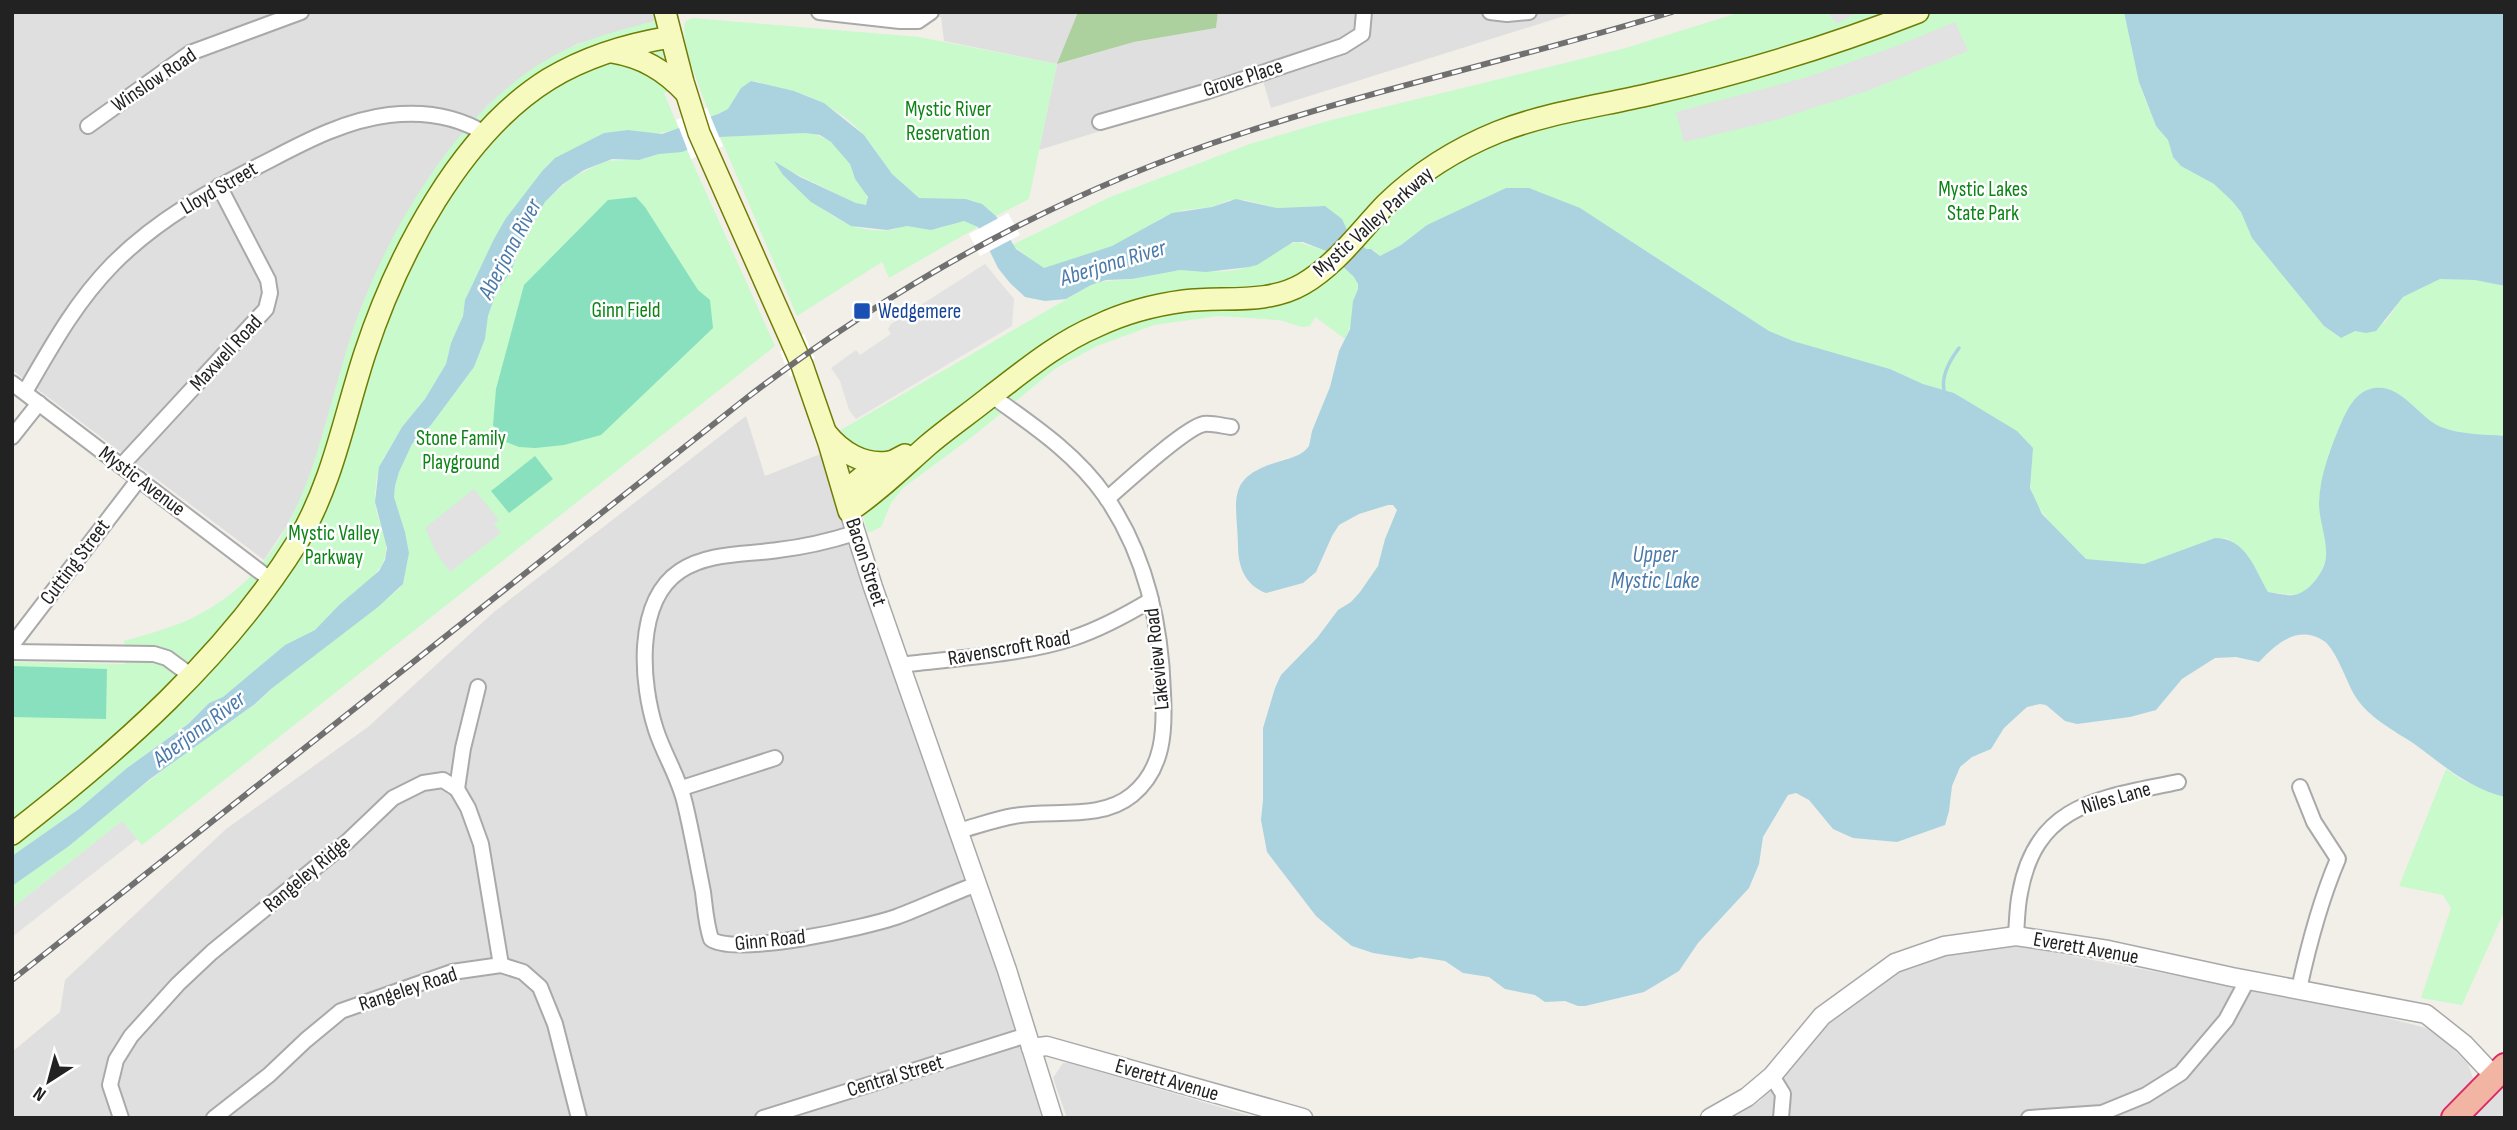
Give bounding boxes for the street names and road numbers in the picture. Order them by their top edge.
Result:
street label: Winslow Road [107,43,201,117]
street label: Grove Place [1200,53,1286,103]
street label: Lloyd Street [176,156,262,220]
street label: Mystic Valley Parkway [1308,162,1438,282]
street label: Maxwell Road [185,310,267,396]
street label: Mystic Avenue [94,440,190,522]
street label: Cutting Street [35,514,115,610]
street label: Bacon Street [840,515,892,609]
street label: Lakeview Road [1139,607,1175,711]
street label: Ravenscroft Road [946,625,1072,671]
street label: Niles Lane [2078,776,2154,820]
street label: Rangeley Ridge [258,830,356,918]
street label: Ginn Road [734,924,806,956]
street label: Everett Avenue [2031,926,2141,970]
street label: Rangeley Road [356,961,460,1017]
street label: Central Street [844,1050,946,1102]
street label: Everett Avenue [1112,1053,1222,1107]

